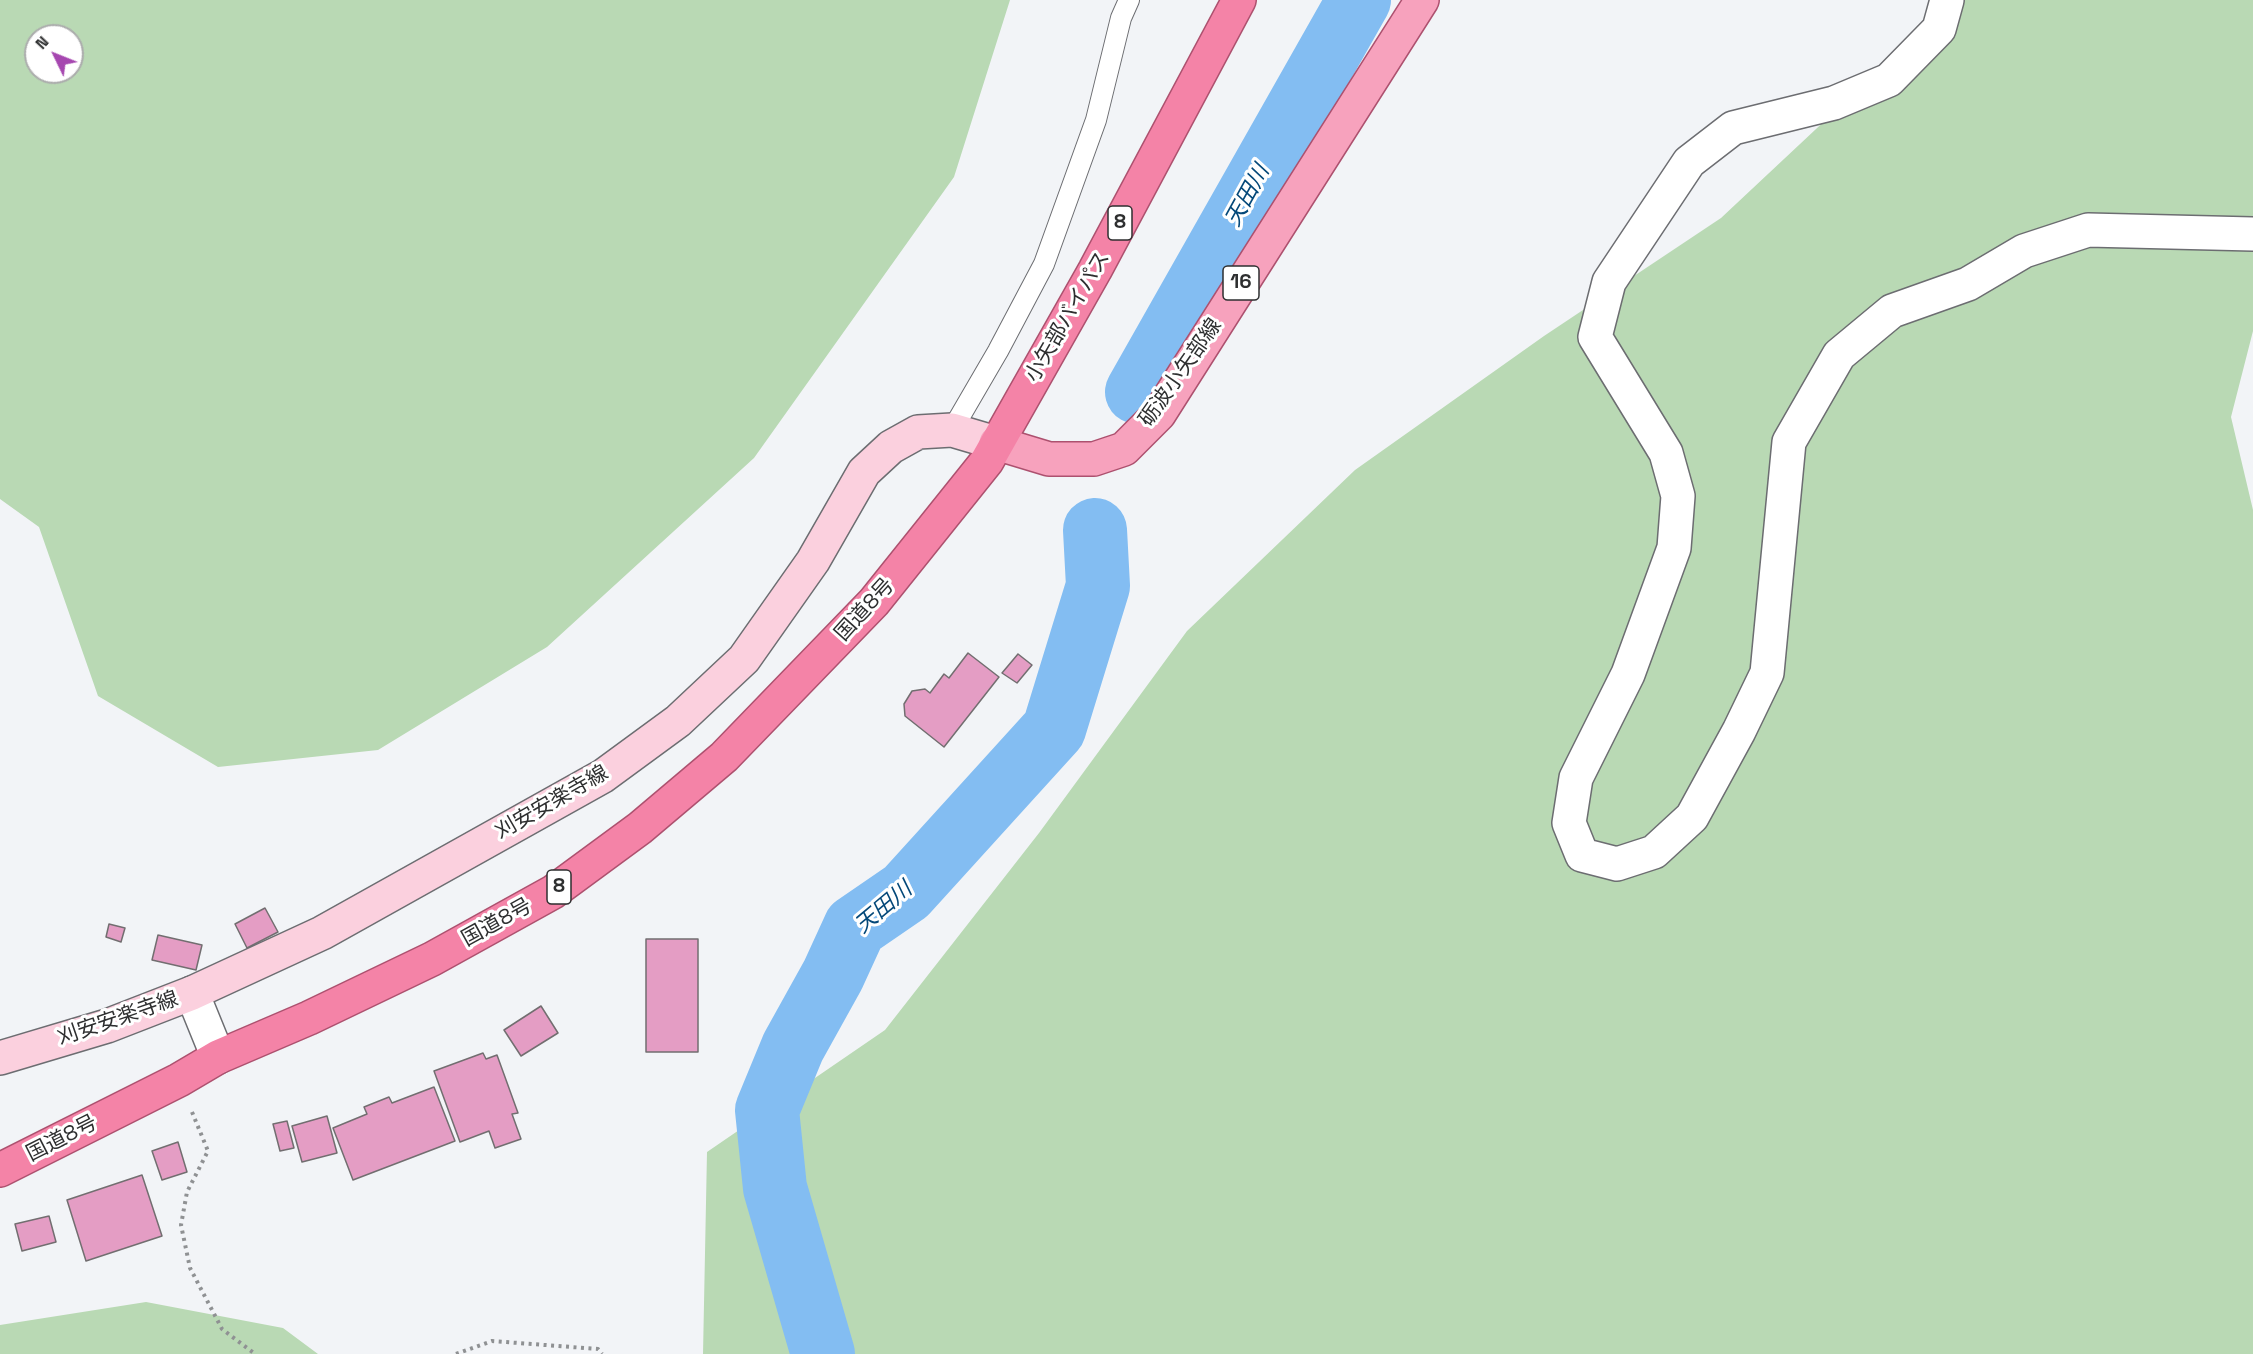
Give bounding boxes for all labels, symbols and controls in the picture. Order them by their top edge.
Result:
north arrow [24,24,84,84]
text: N [31,32,53,54]
water label: 天田川 [1220,161,1276,231]
road number: 8 [1108,206,1132,240]
street label: 小矢部バイパス [1020,247,1116,387]
road number: 16 [1223,266,1259,300]
street label: 砺波小矢部線 [1135,314,1227,432]
street label: 国道8号 [830,573,900,647]
street label: 刈安安楽寺線 [491,761,613,845]
road number: 8 [547,870,571,904]
water label: 天田川 [850,877,918,939]
street label: 国道8号 [458,894,536,952]
street label: 刈安安楽寺線 [54,987,182,1051]
street label: 国道8号 [22,1111,102,1167]

